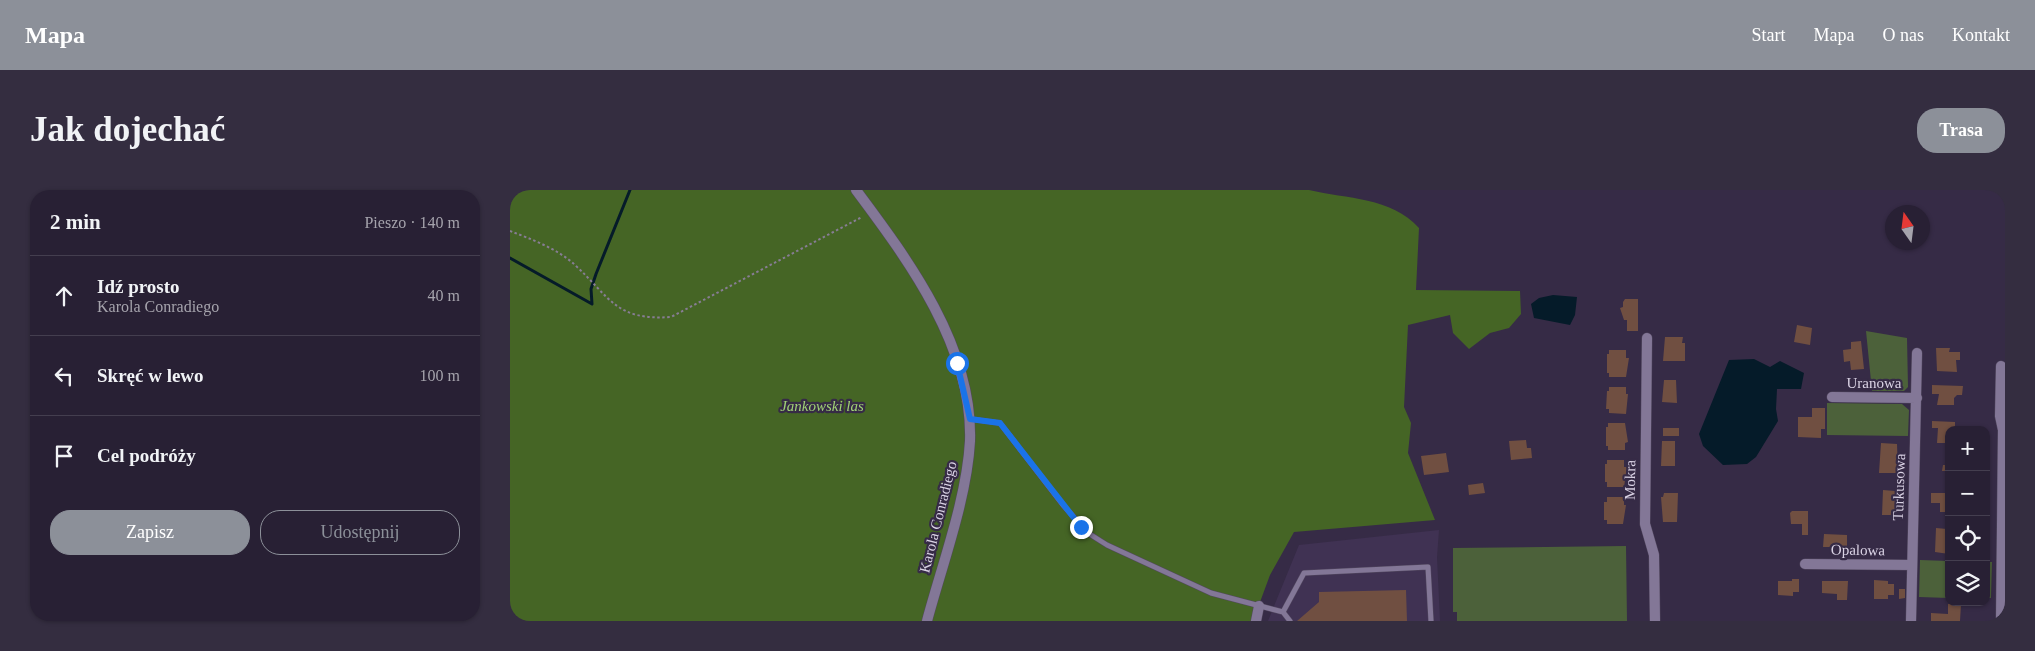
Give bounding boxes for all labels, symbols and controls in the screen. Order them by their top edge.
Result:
text: Mapa [25,22,85,48]
text: Start [1752,25,1786,45]
text: Mapa [1814,25,1855,45]
text: O nas [1883,25,1924,45]
text: Kontakt [1952,25,2010,45]
button: Trasa [1917,108,2005,153]
text: Jak dojechać [30,110,225,149]
north arrow [1885,205,1930,250]
text: 2 min [50,210,101,234]
text: Pieszo · 140 m [364,214,460,231]
text: Idź prosto [97,276,180,297]
icon: ahead [50,282,78,310]
text: 40 m [428,287,460,304]
text: Karola Conradiego [97,298,219,315]
route start [946,352,969,375]
icon: left [50,362,78,390]
text: Skręć w lewo [97,365,204,386]
text: 100 m [420,367,460,384]
street label: Uranowa [1847,375,1902,391]
park label: Jankowski las [780,398,864,414]
map controls [1945,426,1990,606]
button: + [1945,426,1990,471]
icon: arrive [50,442,78,470]
text: Cel podróży [97,445,196,466]
street label: Turkusowa [1890,453,1908,521]
street label: Karola Conradiego [916,459,960,575]
street label: Mokra [1622,460,1638,500]
button: − [1945,471,1990,516]
button: Zapisz [50,510,250,555]
button: Udostępnij [260,510,460,555]
route end [1070,516,1093,539]
button: locate [1945,516,1990,561]
street label: Opalowa [1831,542,1886,558]
button: layers [1945,561,1990,606]

